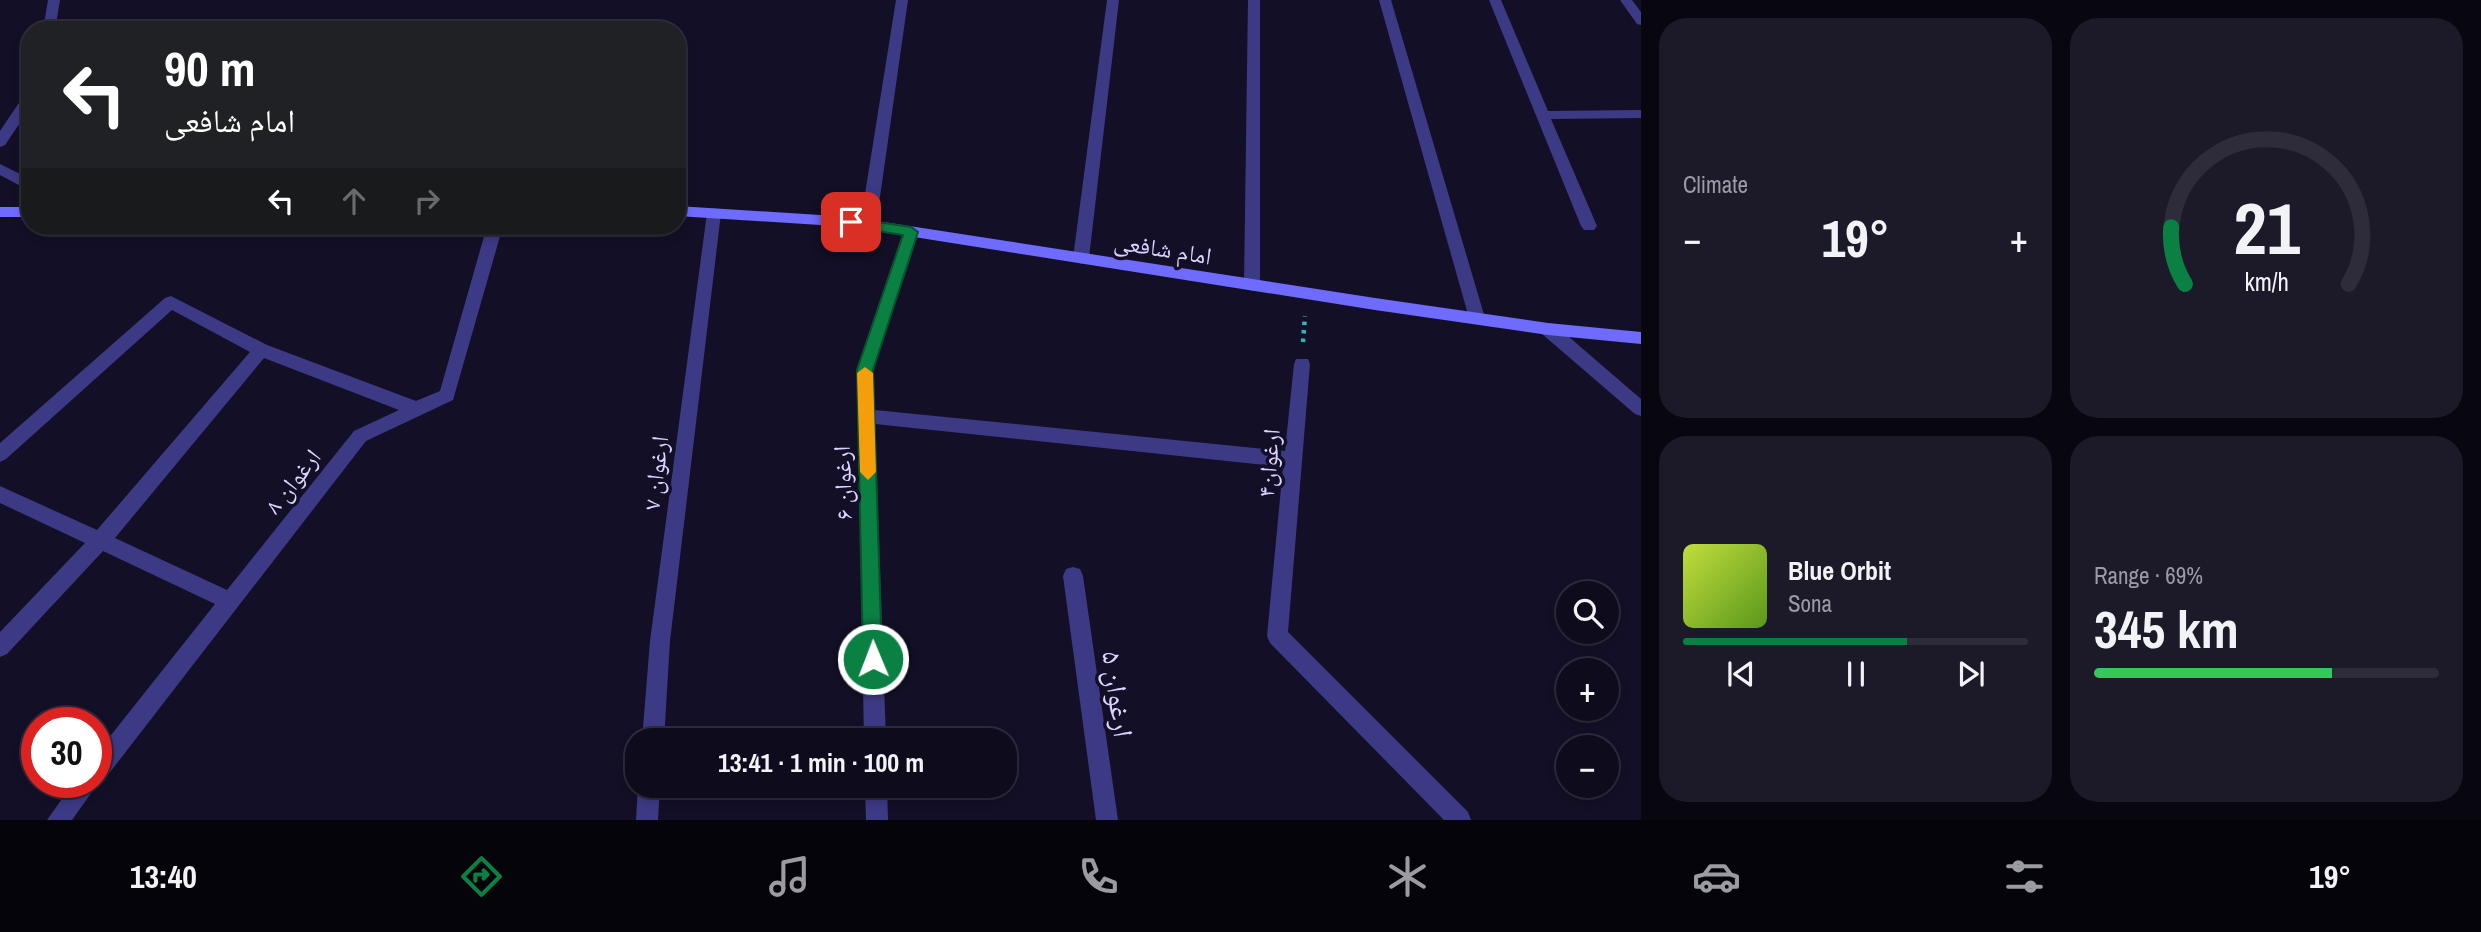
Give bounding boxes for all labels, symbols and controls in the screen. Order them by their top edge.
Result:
text: 90 m [164,35,256,101]
icon: left [49,49,140,140]
text: امام شافعی [164,99,295,142]
text: Climate [1683,169,1748,200]
text: 21 [2233,179,2300,277]
icon: left [262,182,300,220]
icon: ahead [335,182,373,220]
icon: right [408,182,446,220]
pin [821,192,881,252]
icon: arrive [832,203,870,241]
text: 19° [1821,203,1890,273]
text: − [1683,213,1701,264]
text: + [2010,213,2028,264]
street label: امام شافعی [1112,225,1214,272]
text: km/h [2244,265,2289,299]
street label: ارغوان۴ [1249,427,1287,499]
street label: ارغوان ۷ [635,434,675,512]
street label: ارغوان ۸ [257,442,327,520]
street label: ارغوان ۶ [825,445,859,521]
text: Blue Orbit [1788,553,1891,588]
text: Range · 69% [2094,560,2203,591]
map controls [1556,581,1619,798]
button: search [1556,581,1619,644]
text: Sona [1788,588,1832,619]
text: 345 km [2094,594,2239,664]
position arrow [836,622,910,696]
street label: ارغوان ۵ [1093,648,1143,740]
icon: previous [1722,655,1760,693]
icon: pause [1837,655,1875,693]
icon: next [1952,655,1990,693]
button: + [1556,658,1619,721]
speed limit sign: 30 [21,707,112,798]
button: − [1556,735,1619,798]
text: 13:41 · 1 min · 100 m [718,745,924,780]
icon: directions [457,852,506,901]
icon: music [765,852,814,901]
icon: phone [1074,852,1123,901]
icon: climate [1383,852,1432,901]
icon: car [1692,852,1741,901]
icon: filters [2000,852,2049,901]
text: 13:40 [130,855,197,898]
text: 19° [2309,855,2351,898]

